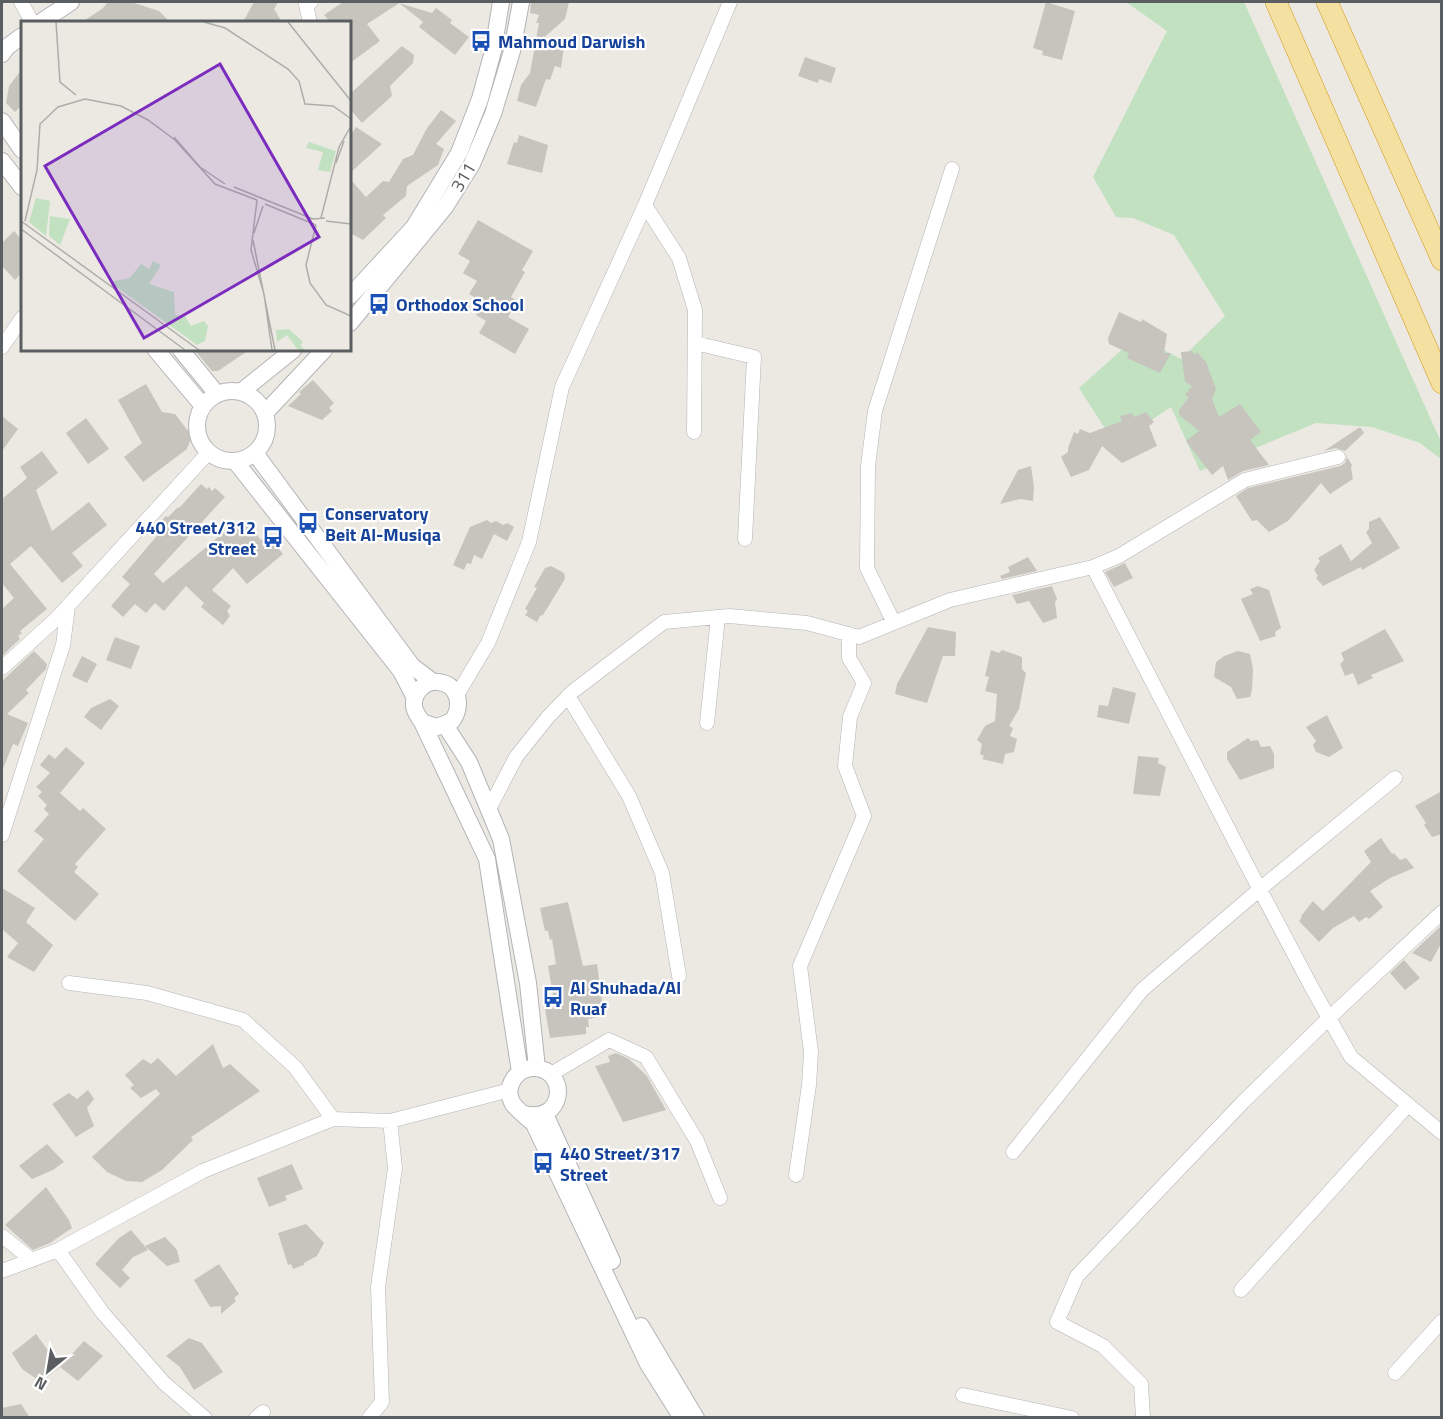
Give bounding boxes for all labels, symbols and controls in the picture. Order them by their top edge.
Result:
inset map [21,21,351,351]
place label: Mahmoud Darwish [498,28,645,55]
bus stop icon: Mahmoud Darwish [469,29,493,53]
street label: 311 [444,157,482,197]
place label: Orthodox School [396,291,524,318]
bus stop icon: Orthodox School [367,292,391,316]
place label: Conservatory Beit Al-Musiqa [325,500,441,548]
bus stop icon: Conservatory Beit Al-Musiqa [296,511,320,535]
place label: 440 Street/312 Street [135,514,256,562]
bus stop icon: 440 Street/312 Street [261,525,285,549]
place label: Al Shuhada/Al Ruaf [570,974,681,1022]
bus stop icon: Al Shuhada/Al Ruaf [541,985,565,1009]
place label: 440 Street/317 Street [560,1140,681,1188]
bus stop icon: 440 Street/317 Street [531,1151,555,1175]
north arrow [18,1341,78,1401]
text: N [30,1371,51,1397]

